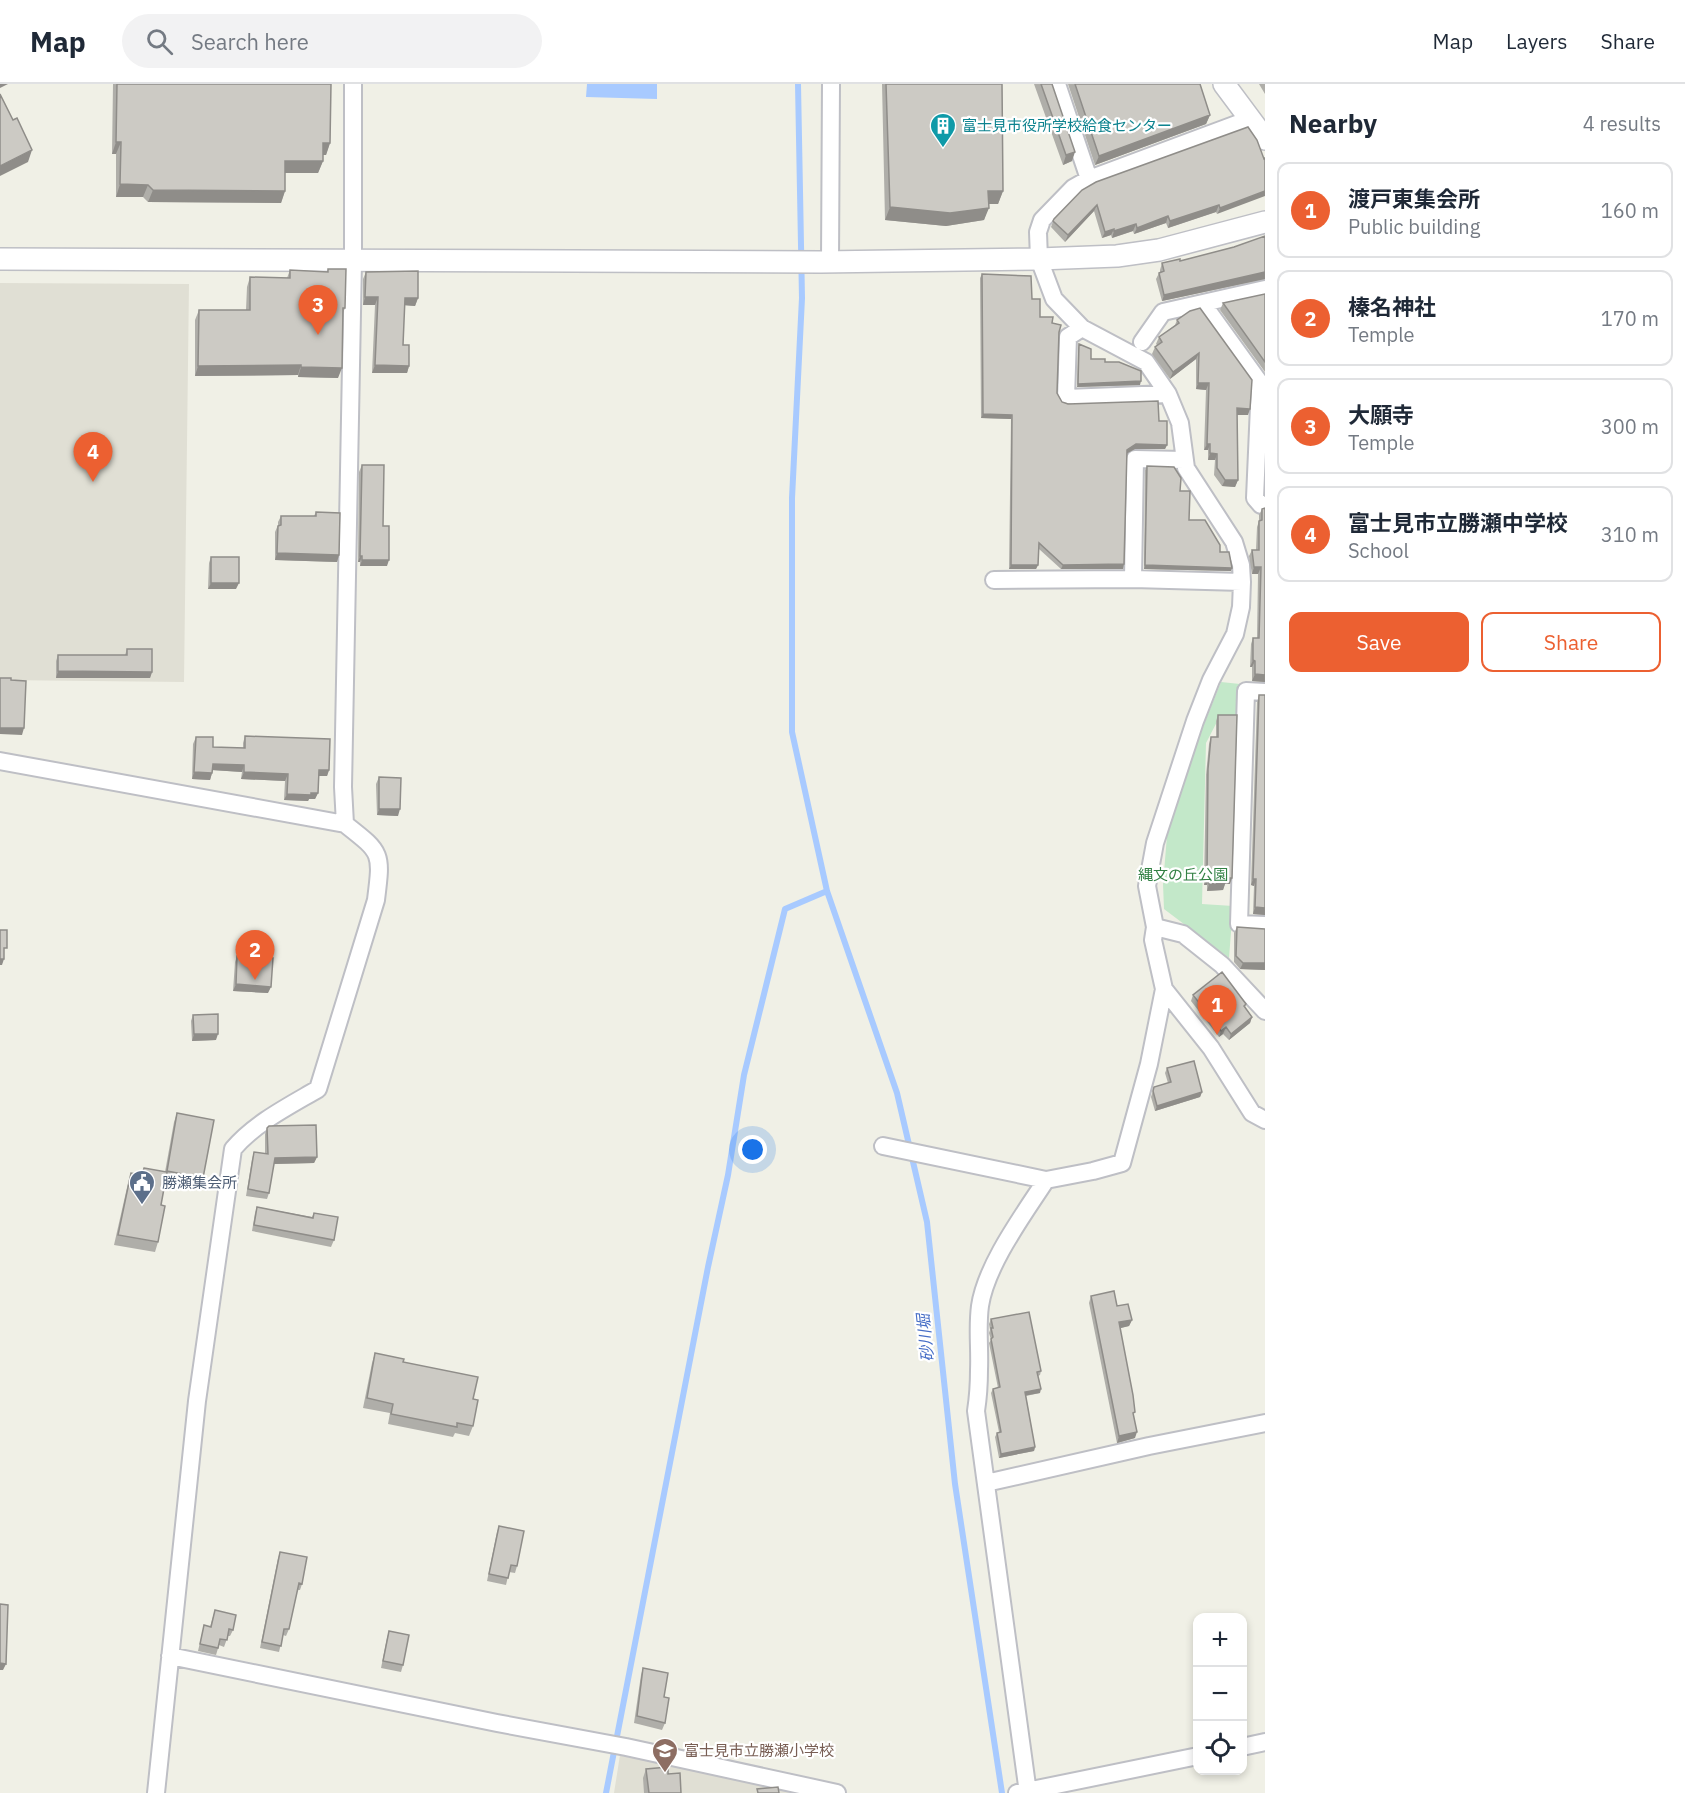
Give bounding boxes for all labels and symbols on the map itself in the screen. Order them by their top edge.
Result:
building icon: 富士見市役所学校給食センター [928,111,958,149]
place label: 富士見市役所学校給食センター [962,116,1172,135]
pin: 3 [298,286,338,335]
pin: 4 [74,432,112,482]
park label: 縄文の丘公園 [1138,865,1228,884]
pin: 2 [236,930,274,980]
pin: 1 [1198,986,1236,1035]
your location [738,1135,767,1164]
public building icon: 勝瀬集会所 [127,1168,157,1206]
place label: 勝瀬集会所 [162,1173,237,1192]
water label: 砂川堀 [912,1310,937,1363]
school or university icon: 富士見市立勝瀬小学校 [650,1736,680,1774]
place label: 富士見市立勝瀬小学校 [684,1741,834,1760]

